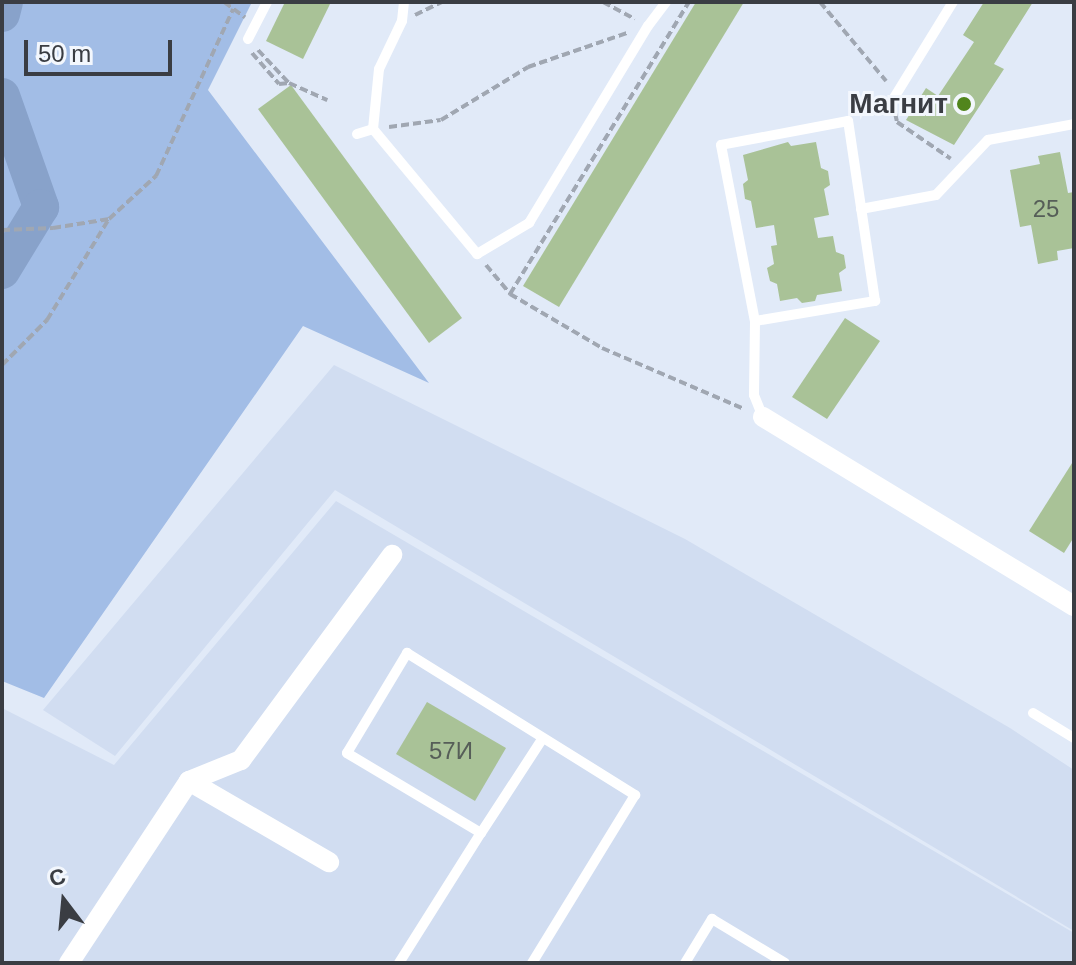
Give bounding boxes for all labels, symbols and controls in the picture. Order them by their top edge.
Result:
scale bar [28,24,176,74]
text: 50 m [38,40,91,67]
place label: Магнит [849,87,948,121]
marker: Магнит [955,95,973,113]
house number: 25 [1033,195,1059,223]
house number: 57И [429,737,473,765]
north arrow [24,861,104,941]
text: С [46,863,68,892]

